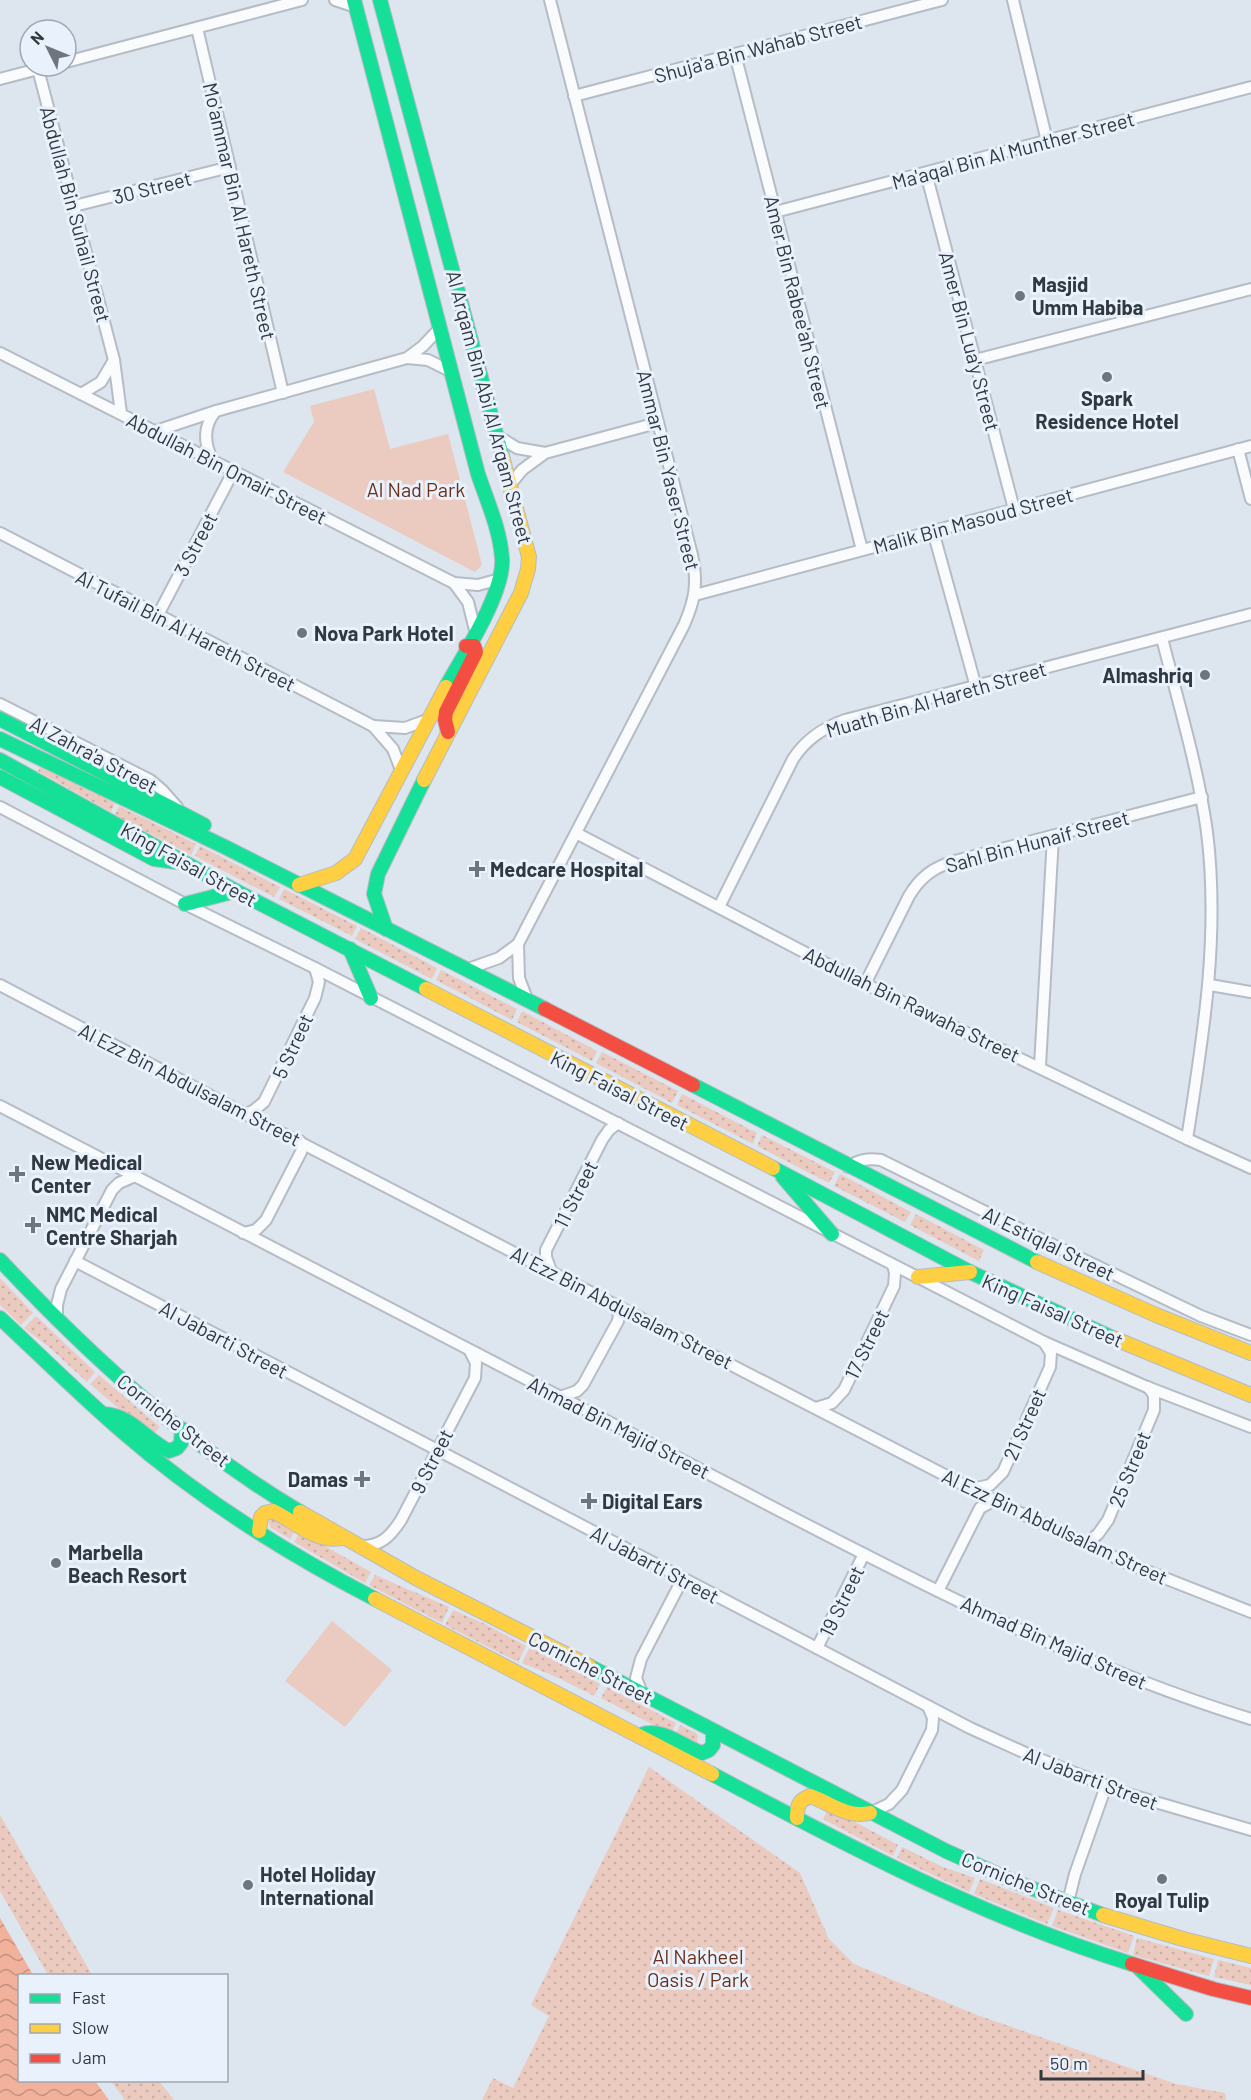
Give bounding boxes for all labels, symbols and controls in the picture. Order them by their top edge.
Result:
street label: Shuja'a Bin Wahab Street [651,9,865,87]
north arrow [18,18,78,78]
text: N [26,27,47,48]
street label: Mo'ammar Bin Al Hareth Street [199,80,281,342]
street label: Abdullah Bin Suhail Street [36,103,116,325]
street label: Ma'aqal Bin Al Munther Street [889,106,1137,194]
street label: 30 Street [110,166,194,208]
street label: Amer Bin Rabee'ah Street [760,193,836,411]
street label: Amer Bin Lua'y Street [934,248,1006,434]
street label: Al Arqam Bin Abi Al Arqam Street [442,267,538,547]
place label: Masjid Umm Habiba [1032,272,1143,319]
marker: Masjid Umm Habiba [1013,289,1027,303]
street label: Ammar Bin Yaser Street [632,367,706,573]
marker: Spark Residence Hotel [1100,370,1114,384]
place label: Spark Residence Hotel [1035,386,1179,433]
street label: Abdullah Bin Omair Street [123,407,331,529]
park label: Al Nad Park [367,477,465,501]
street label: Malik Bin Masoud Street [870,482,1076,558]
street label: 3 Street [168,508,222,580]
street label: Al Tufail Bin Al Hareth Street [72,564,300,696]
place label: Nova Park Hotel [314,621,454,645]
marker: Nova Park Hotel [295,626,309,640]
street label: Muath Bin Al Hareth Street [823,656,1049,742]
place label: Almashriq [1102,663,1193,687]
marker: Almashriq [1198,668,1212,682]
street label: Al Zahra'a Street [26,710,162,798]
street label: Sahl Bin Hunaif Street [942,805,1132,877]
street label: King Faisal Street [117,817,261,911]
place label: Medcare Hospital [490,857,643,881]
marker: Medcare Hospital [468,860,486,878]
street label: Abdullah Bin Rawaha Street [800,941,1024,1067]
street label: 5 Street [267,1010,317,1082]
street label: Al Ezz Bin Abdulsalam Street [75,1017,305,1151]
street label: King Faisal Street [547,1045,693,1135]
place label: New Medical Center [31,1150,142,1197]
street label: 11 Street [548,1156,602,1232]
marker: New Medical Center [8,1165,26,1183]
street label: Al Estiqlal Street [979,1201,1119,1285]
place label: NMC Medical Centre Sharjah [46,1202,178,1249]
marker: NMC Medical Centre Sharjah [24,1216,42,1234]
street label: Al Ezz Bin Abdulsalam Street [507,1240,737,1374]
street label: King Faisal Street [979,1268,1127,1352]
street label: Al Jabarti Street [156,1295,292,1383]
street label: 17 Street [839,1305,893,1383]
street label: Corniche Street [113,1369,235,1471]
street label: Ahmad Bin Majid Street [524,1371,714,1483]
street label: 21 Street [998,1384,1050,1464]
street label: 9 Street [405,1425,457,1497]
street label: 25 Street [1103,1428,1155,1510]
street label: Al Ezz Bin Abdulsalam Street [938,1463,1172,1589]
place label: Damas [288,1467,348,1491]
marker: Damas [353,1470,371,1488]
place label: Digital Ears [602,1489,703,1513]
marker: Digital Ears [580,1492,598,1510]
street label: Al Jabarti Street [587,1520,723,1608]
place label: Marbella Beach Resort [68,1540,187,1587]
marker: Marbella Beach Resort [49,1556,63,1570]
street label: 19 Street [814,1562,868,1640]
street label: Ahmad Bin Majid Street [957,1590,1151,1694]
street label: Corniche Street [525,1625,657,1709]
street label: Al Jabarti Street [1020,1741,1162,1815]
street label: Corniche Street [958,1846,1094,1920]
place label: Hotel Holiday International [260,1862,376,1909]
marker: Royal Tulip [1155,1872,1169,1886]
marker: Hotel Holiday International [241,1878,255,1892]
place label: Royal Tulip [1115,1888,1209,1912]
park label: Al Nakheel Oasis / Park [647,1944,749,1991]
legend [18,1974,228,2082]
text: Fast [72,1986,106,2008]
text: Slow [72,2016,109,2038]
scale bar [1041,2043,1143,2081]
text: Jam [72,2046,106,2068]
text: 50 m [1050,2052,1088,2074]

